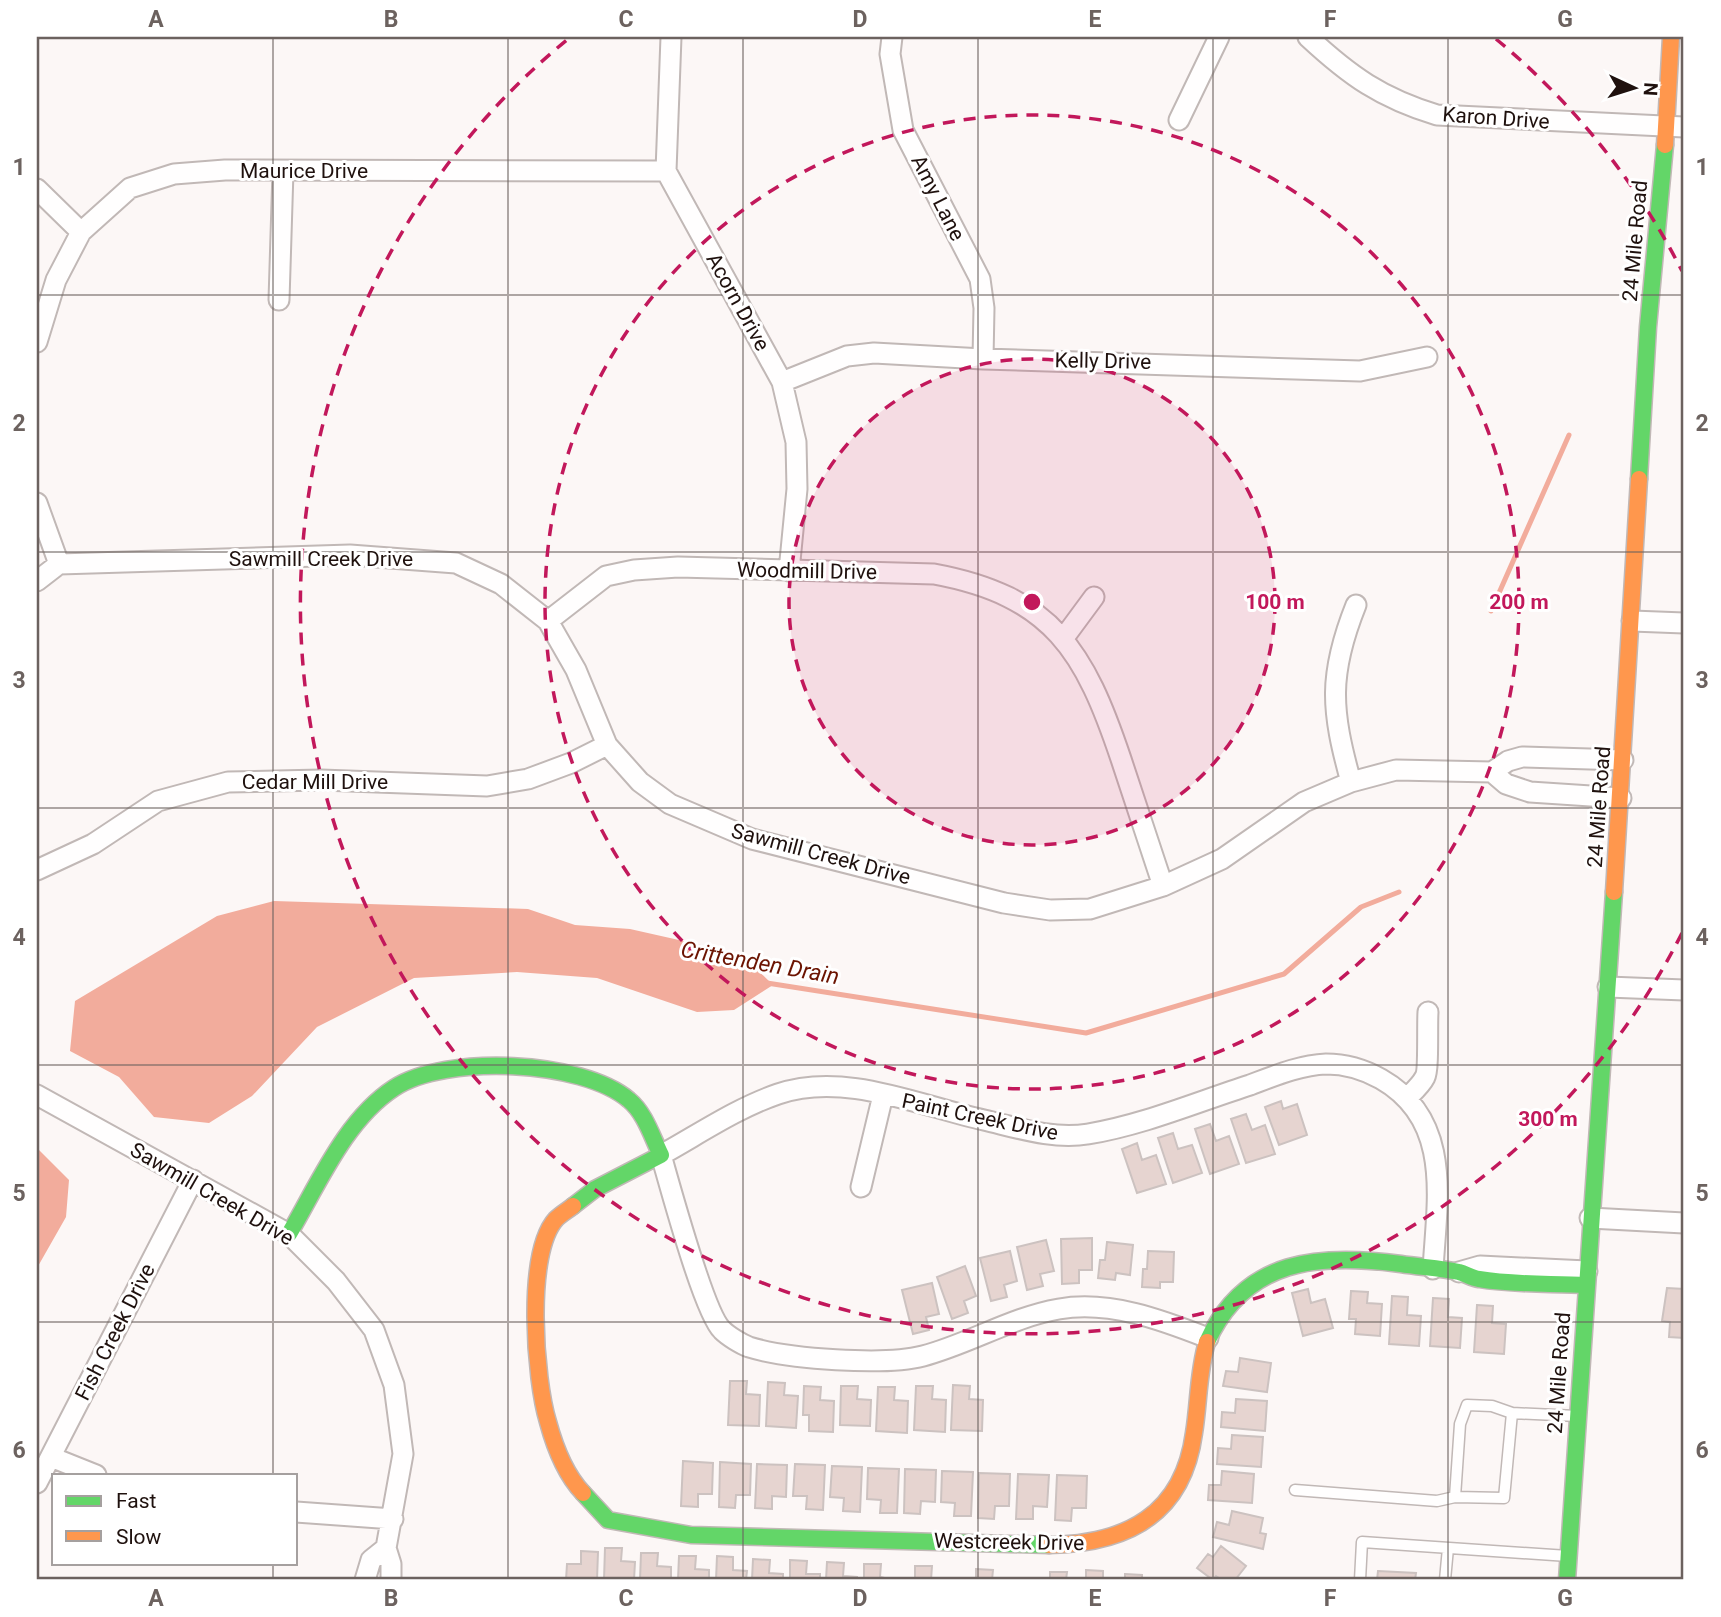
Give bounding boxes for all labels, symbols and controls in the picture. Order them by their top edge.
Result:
text: A [148,6,164,33]
text: B [384,6,398,33]
text: C [618,6,634,33]
text: D [853,6,867,33]
text: E [1089,6,1102,33]
text: F [1324,6,1337,33]
text: G [1557,6,1573,33]
north arrow [1598,52,1668,122]
text: N [1639,82,1662,97]
street label: Karon Drive [1442,102,1550,134]
street label: Amy Lane [906,151,970,245]
text: 1 [12,154,26,181]
text: 1 [1695,154,1709,181]
street label: Maurice Drive [240,159,368,183]
street label: 24 Mile Road [1618,179,1652,303]
street label: Acorn Drive [701,249,775,355]
street label: Kelly Drive [1055,348,1151,374]
text: 2 [12,410,26,437]
text: 2 [1695,410,1709,437]
street label: Sawmill Creek Drive [229,547,413,571]
street label: Woodmill Drive [737,558,877,584]
centre of rings [1020,590,1044,614]
text: 100 m [1245,590,1305,614]
text: 200 m [1489,590,1549,614]
text: 3 [12,667,26,694]
text: 3 [1695,667,1709,694]
street label: 24 Mile Road [1583,745,1615,869]
street label: Cedar Mill Drive [242,770,388,794]
street label: Sawmill Creek Drive [729,819,913,889]
text: 4 [12,924,26,951]
text: 4 [1695,924,1709,951]
water label: Crittenden Drain [679,936,841,990]
street label: Paint Creek Drive [900,1089,1060,1145]
text: 300 m [1518,1107,1578,1131]
street label: Sawmill Creek Drive [126,1137,298,1251]
text: 5 [12,1180,26,1207]
text: 5 [1695,1180,1709,1207]
street label: Fish Creek Drive [70,1260,160,1404]
street label: 24 Mile Road [1543,1311,1575,1435]
text: 6 [12,1437,26,1464]
text: 6 [1695,1437,1709,1464]
legend [52,1474,298,1564]
text: Fast [116,1489,157,1513]
text: Slow [116,1525,162,1549]
street label: Westcreek Drive [934,1529,1084,1555]
text: A [148,1585,164,1612]
text: B [384,1585,398,1612]
text: C [618,1585,634,1612]
text: D [853,1585,867,1612]
text: E [1089,1585,1102,1612]
text: F [1324,1585,1337,1612]
text: G [1557,1585,1573,1612]

